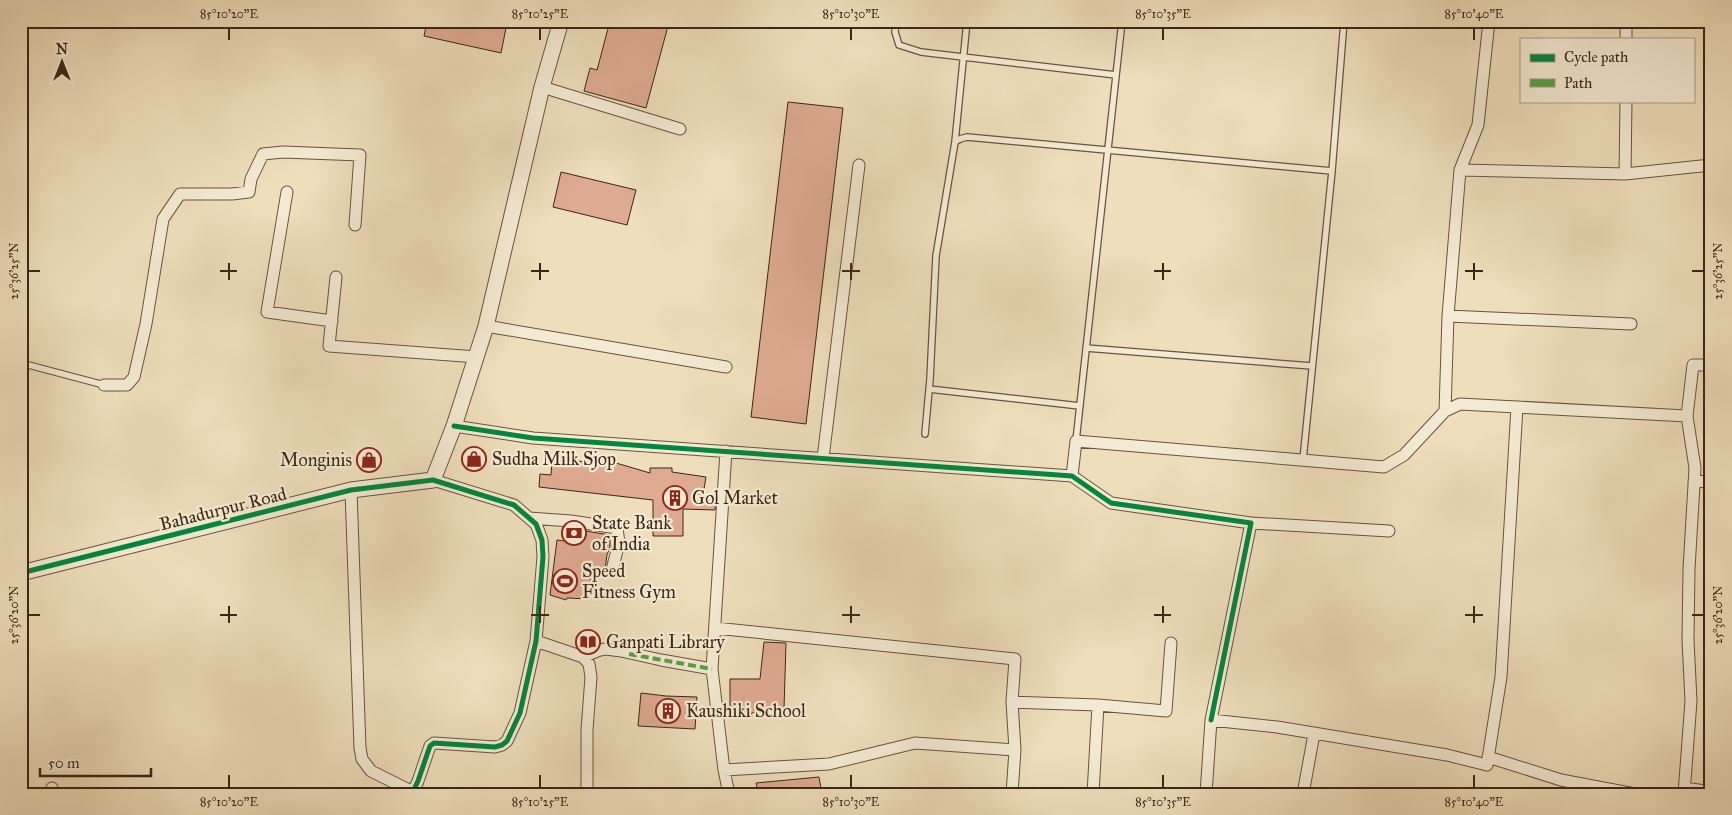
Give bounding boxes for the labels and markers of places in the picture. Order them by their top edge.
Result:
shop icon: Sudha Milk Sjop [461,446,487,472]
shop icon: Monginis [356,447,382,473]
place label: Sudha Milk Sjop [492,448,616,470]
place label: Monginis [280,449,352,472]
building icon: Gol Market [662,485,688,511]
place label: Gol Market [692,487,779,509]
place label: State Bank of India [592,512,672,555]
bank icon: State Bank of India [561,520,587,546]
place label: Speed Fitness Gym [582,560,676,603]
sports icon: Speed Fitness Gym [552,568,578,594]
library icon: Ganpati Library [575,629,601,655]
place label: Ganpati Library [606,631,725,653]
building icon: Kaushiki School [655,698,681,724]
place label: Kaushiki School [686,700,806,722]

